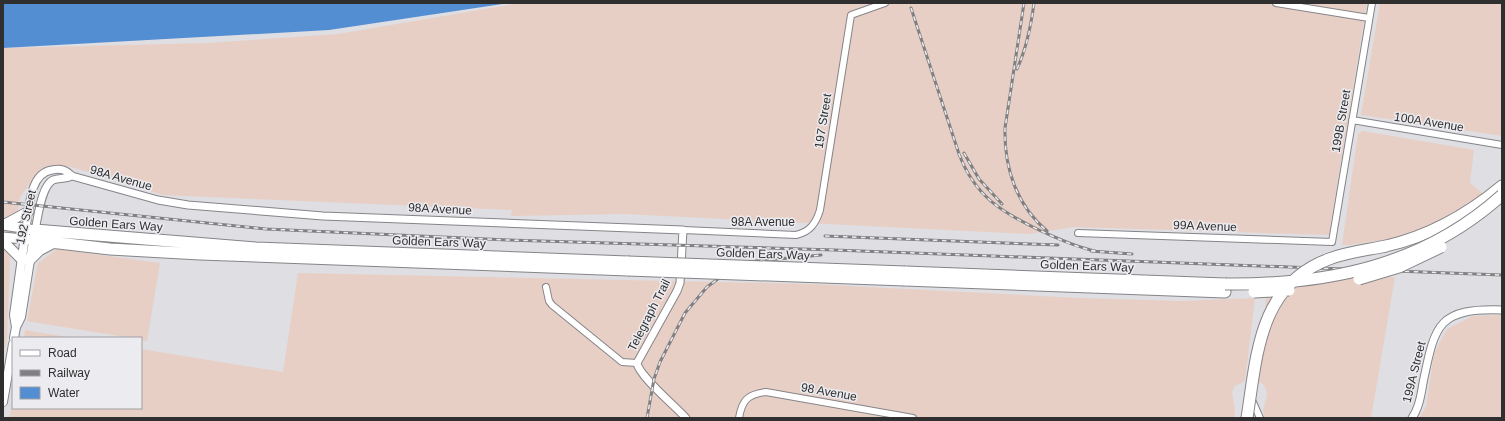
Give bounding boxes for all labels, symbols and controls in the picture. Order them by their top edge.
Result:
street label: 199B Street [1329,88,1354,153]
street label: 197 Street [812,92,834,149]
street label: 100A Avenue [1393,110,1465,134]
street label: 98A Avenue [88,162,154,194]
street label: 192 Street [13,188,39,246]
street label: 98A Avenue [408,200,473,218]
street label: Golden Ears Way [69,214,163,234]
street label: 98A Avenue [731,215,795,229]
street label: 99A Avenue [1173,218,1237,234]
street label: Golden Ears Way [392,233,486,251]
street label: Golden Ears Way [716,245,810,263]
street label: Golden Ears Way [1040,257,1134,275]
street label: Telegraph Trail [625,277,673,353]
legend [12,337,142,409]
street label: 199A Street [1400,339,1429,404]
text: Road [48,346,77,360]
text: Railway [48,366,90,380]
street label: 98 Avenue [800,380,858,404]
text: Water [48,386,80,400]

